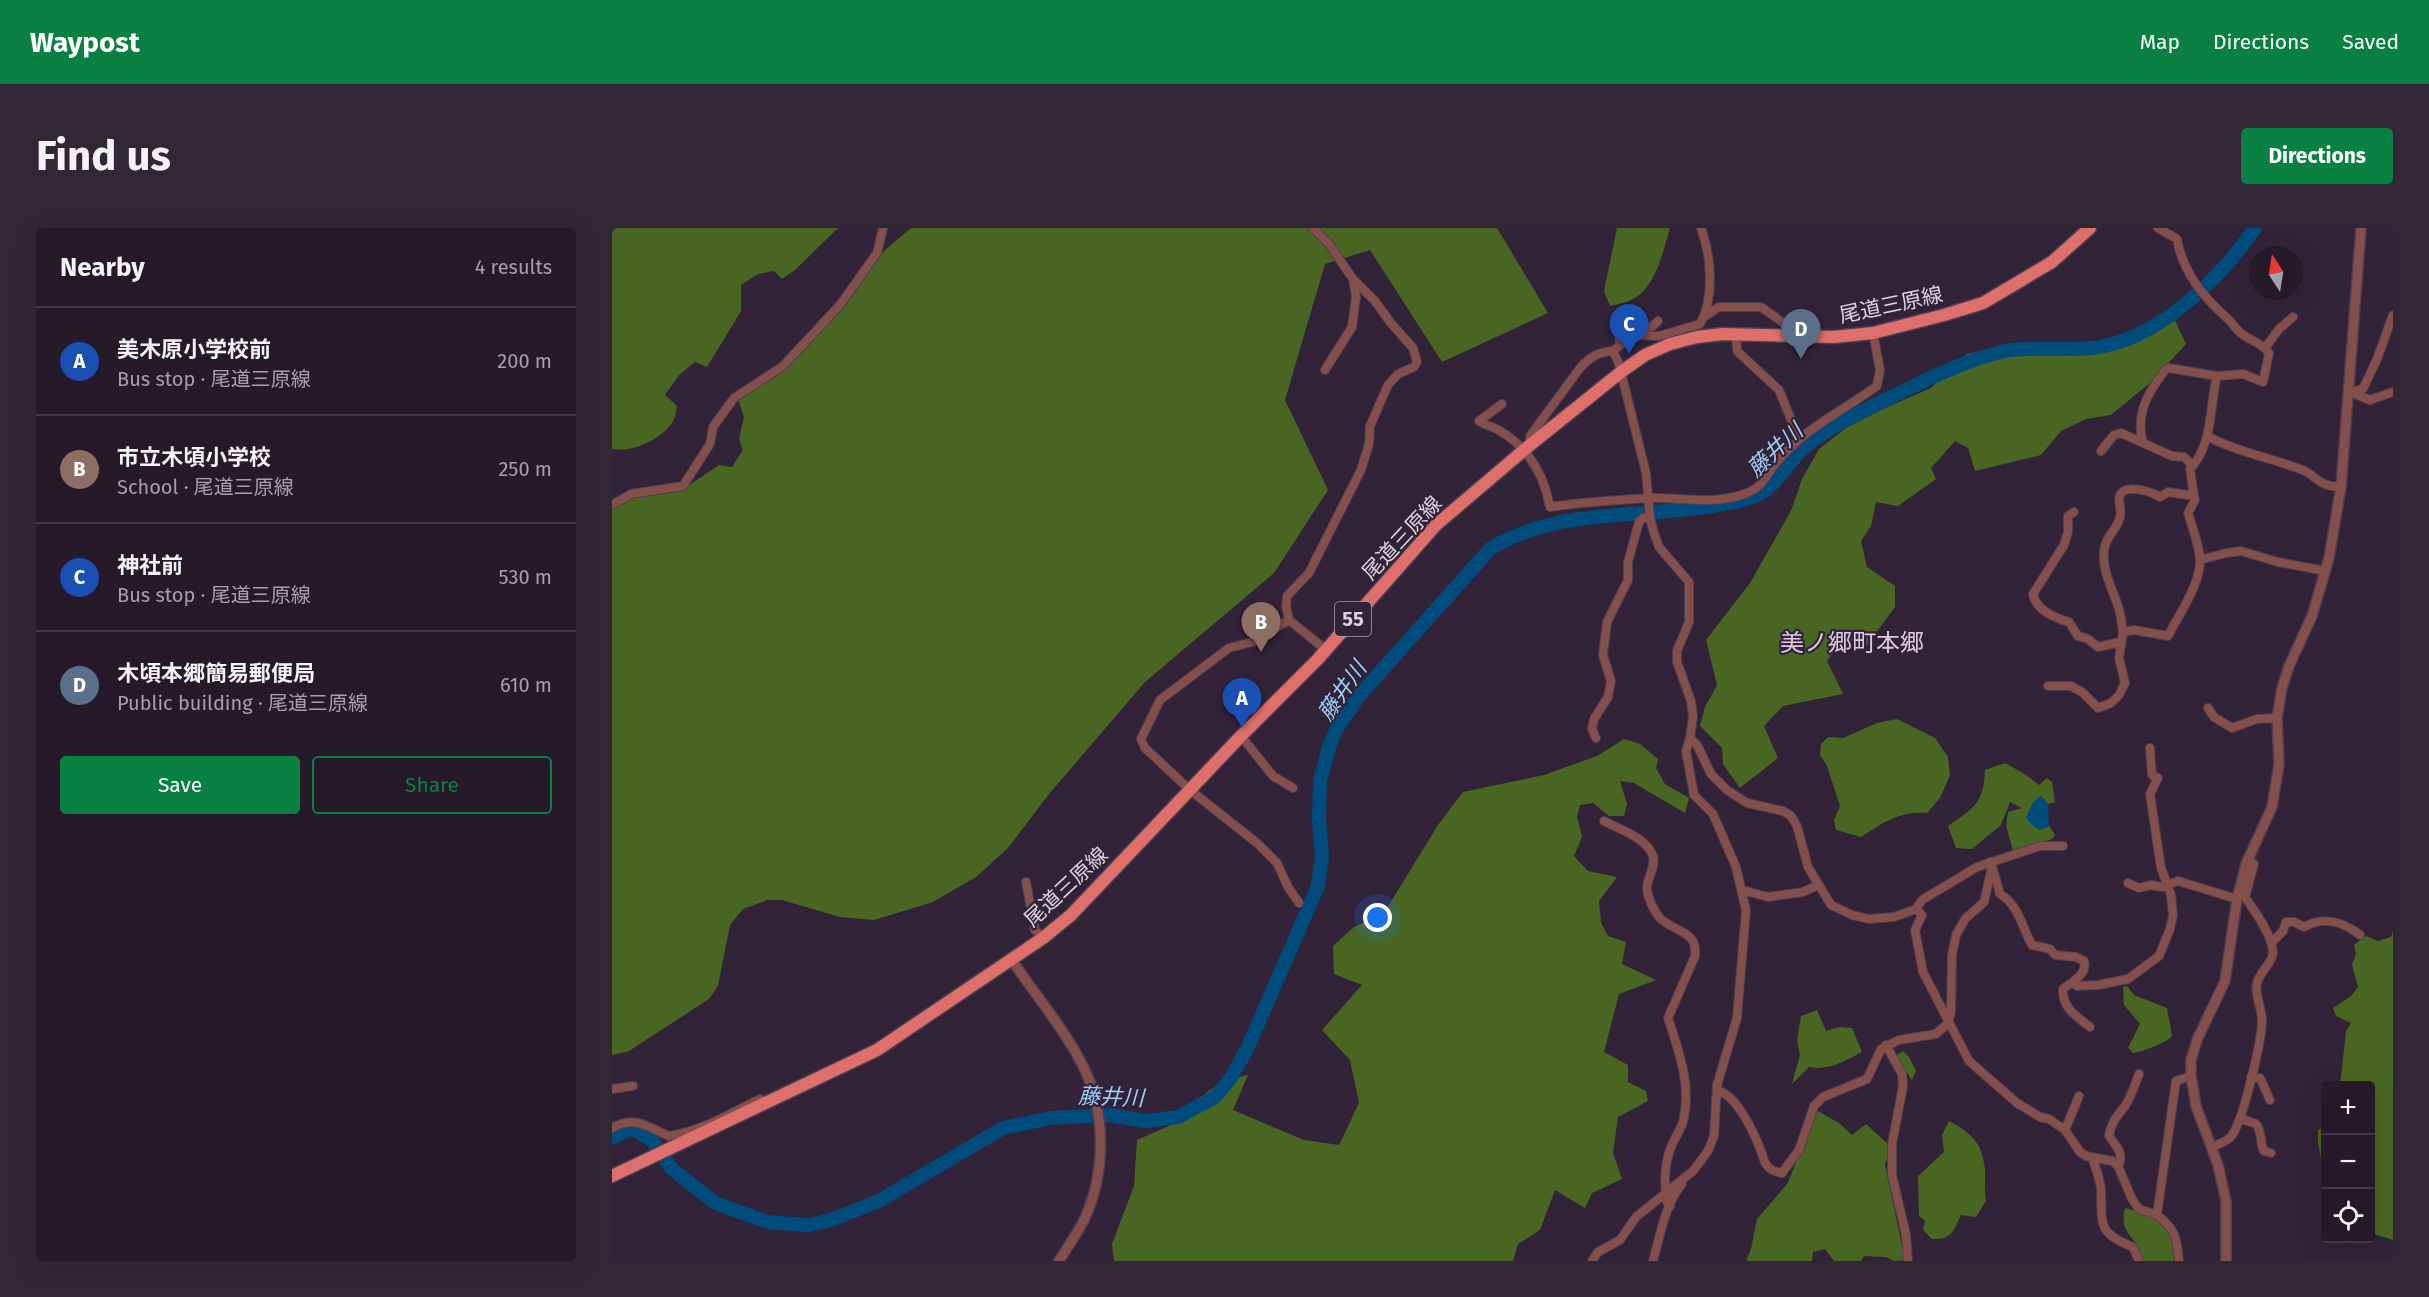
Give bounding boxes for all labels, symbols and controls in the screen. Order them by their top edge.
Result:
text: Waypost [30,26,140,59]
text: Map [2140,29,2180,55]
text: Directions [2213,29,2309,55]
text: Saved [2342,29,2399,55]
button: Directions [2241,128,2393,184]
text: Find us [36,131,171,181]
north arrow [2249,246,2303,300]
text: Nearby [60,252,145,283]
text: 4 results [475,255,552,279]
street label: 尾道三原線 [1837,281,1945,329]
pin: C [1610,304,1648,354]
pin: D [1782,310,1820,359]
text: 美木原小学校前 [117,336,271,363]
text: A [74,349,85,373]
text: 200 m [497,349,552,373]
text: Bus stop · 尾道三原線 [117,367,311,391]
water label: 藤井川 [1742,416,1810,482]
text: 市立木頃小学校 [117,444,271,471]
text: B [73,457,86,481]
text: 250 m [498,457,552,481]
text: School · 尾道三原線 [117,475,294,499]
street label: 尾道三原線 [1357,491,1447,585]
text: 神社前 [117,552,183,579]
text: C [74,565,85,589]
text: 530 m [499,565,552,589]
text: Bus stop · 尾道三原線 [117,583,311,607]
pin: B [1242,602,1280,652]
road number: 55 [1335,602,1371,636]
district label: 美ノ郷町本郷 [1780,629,1924,657]
water label: 藤井川 [1312,655,1373,726]
text: 木頃本郷簡易郵便局 [117,660,315,687]
text: D [73,673,86,697]
text: 610 m [500,673,552,697]
pin: A [1222,678,1262,728]
text: Public building · 尾道三原線 [117,691,368,715]
button: Save [60,756,300,814]
button: Share [312,756,552,814]
street label: 尾道三原線 [1019,842,1113,932]
your location [1363,903,1392,932]
map controls [2321,1081,2375,1243]
button: + [2321,1081,2375,1135]
water label: 藤井川 [1078,1082,1146,1112]
button: − [2321,1135,2375,1189]
button: locate [2321,1189,2375,1243]

